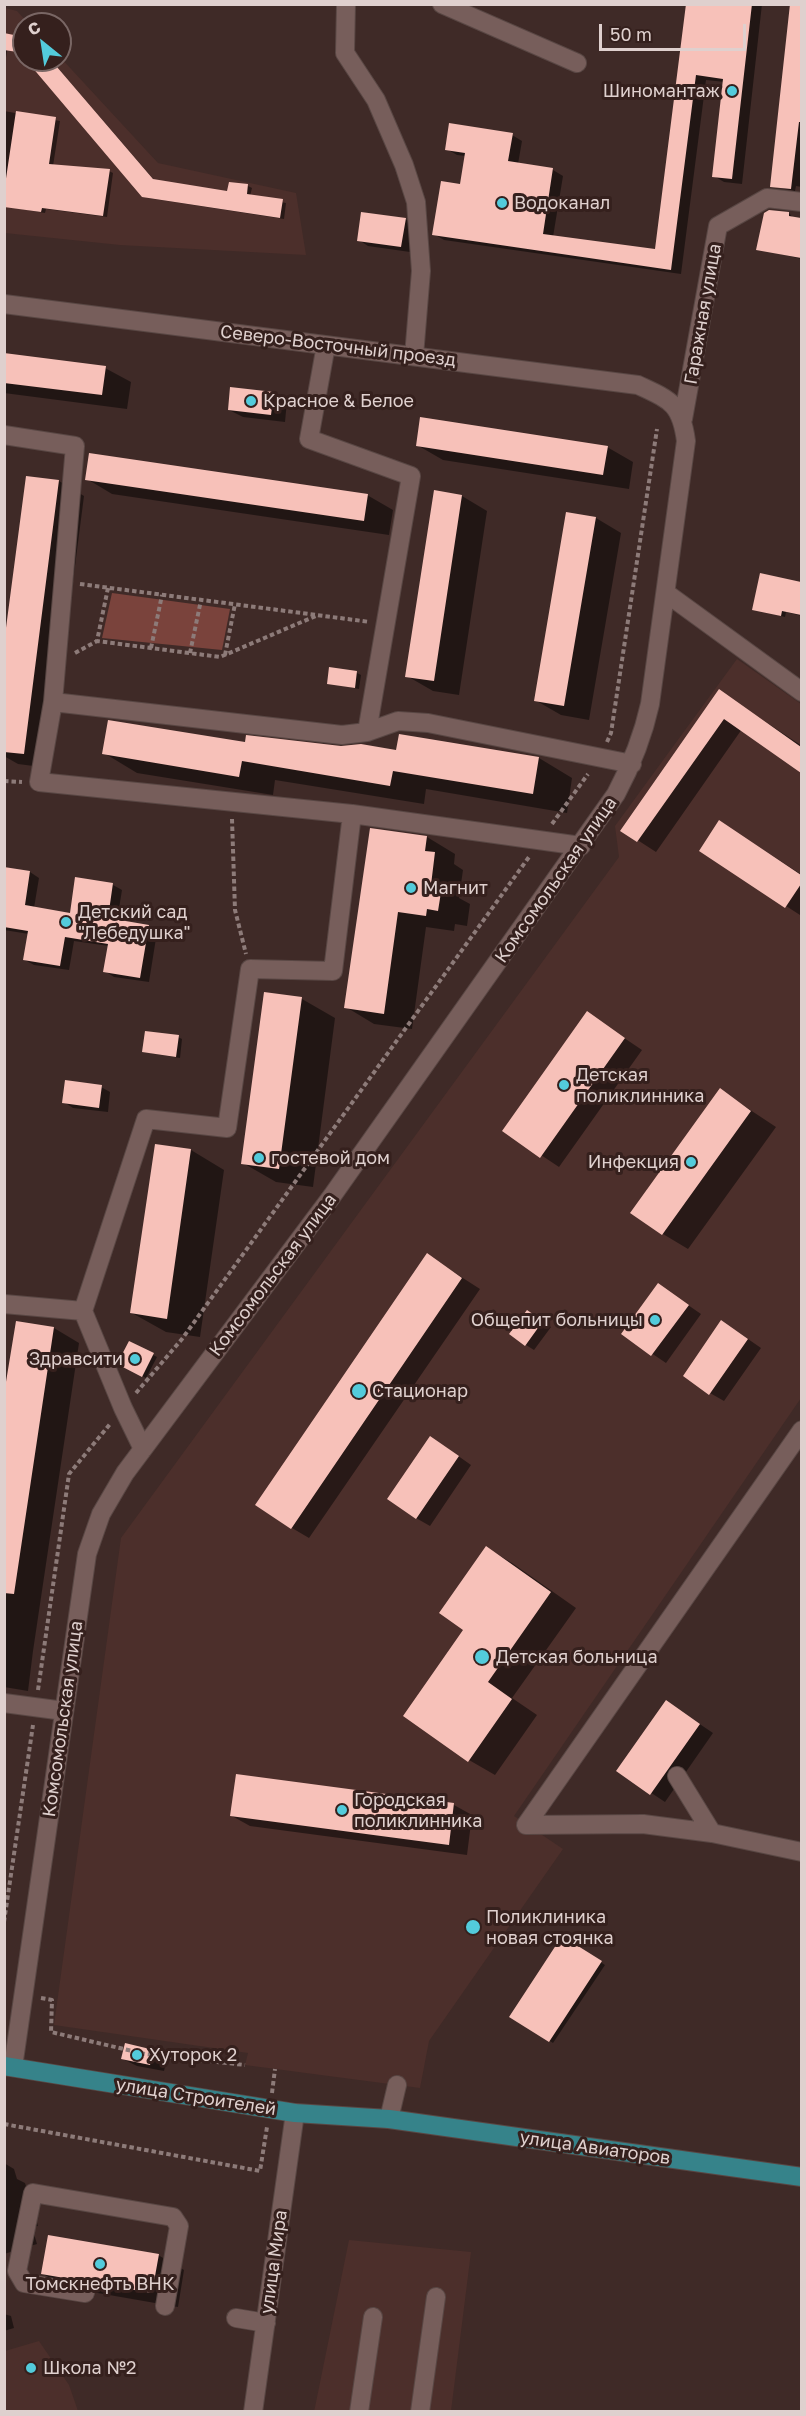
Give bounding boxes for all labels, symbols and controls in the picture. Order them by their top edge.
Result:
north arrow [12,12,72,72]
scale bar [602,12,749,50]
text: С [24,17,44,40]
text: 50 m [610,23,652,45]
place label: Шиномантаж [603,80,720,102]
marker: Шиномантаж [725,84,739,98]
place label: Водоканал [514,192,610,214]
marker: Водоканал [495,196,509,210]
street label: Гаражная улица [680,242,726,386]
street label: Северо-Восточный проезд [219,321,457,371]
place label: Красное & Белое [263,390,414,412]
marker: Красное & Белое [244,394,258,408]
street label: Комсомольская улица [490,793,622,967]
place label: Магнит [423,877,488,899]
marker: Магнит [404,881,418,895]
place label: Детский сад "Лебедушка" [78,901,191,944]
marker: Детский сад "Лебедушка" [59,915,73,929]
place label: Детская поликлинника [576,1064,704,1106]
marker: Детская поликлинника [557,1078,571,1092]
place label: гостевой дом [271,1147,390,1169]
marker: гостевой дом [252,1151,266,1165]
place label: Инфекция [588,1151,679,1173]
marker: Инфекция [684,1155,698,1169]
street label: Комсомольская улица [205,1189,341,1361]
place label: Общепит больницы [471,1309,643,1331]
marker: Общепит больницы [648,1313,662,1327]
place label: Здравсити [29,1348,123,1370]
marker: Здравсити [128,1352,142,1366]
place label: Стационар [372,1380,468,1402]
marker: Стационар [350,1382,368,1400]
street label: Комсомольская улица [39,1619,87,1819]
place label: Детская больница [496,1646,658,1668]
marker: Детская больница [473,1648,491,1666]
place label: Городская поликлинника [354,1789,482,1832]
marker: Городская поликлинника [335,1803,349,1817]
place label: Поликлиника новая стоянка [486,1906,614,1948]
marker: Поликлиника новая стоянка [464,1918,482,1936]
place label: Хуторок 2 [149,2044,237,2066]
marker: Хуторок 2 [130,2048,144,2062]
street label: улица Строителей [114,2074,278,2120]
street label: улица Авиаторов [518,2127,672,2169]
street label: улица Мира [256,2209,292,2315]
marker: Томскнефть ВНК [93,2257,107,2271]
place label: Томскнефть ВНК [25,2273,175,2295]
place label: Школа №2 [43,2357,136,2379]
marker: Школа №2 [24,2361,38,2375]

